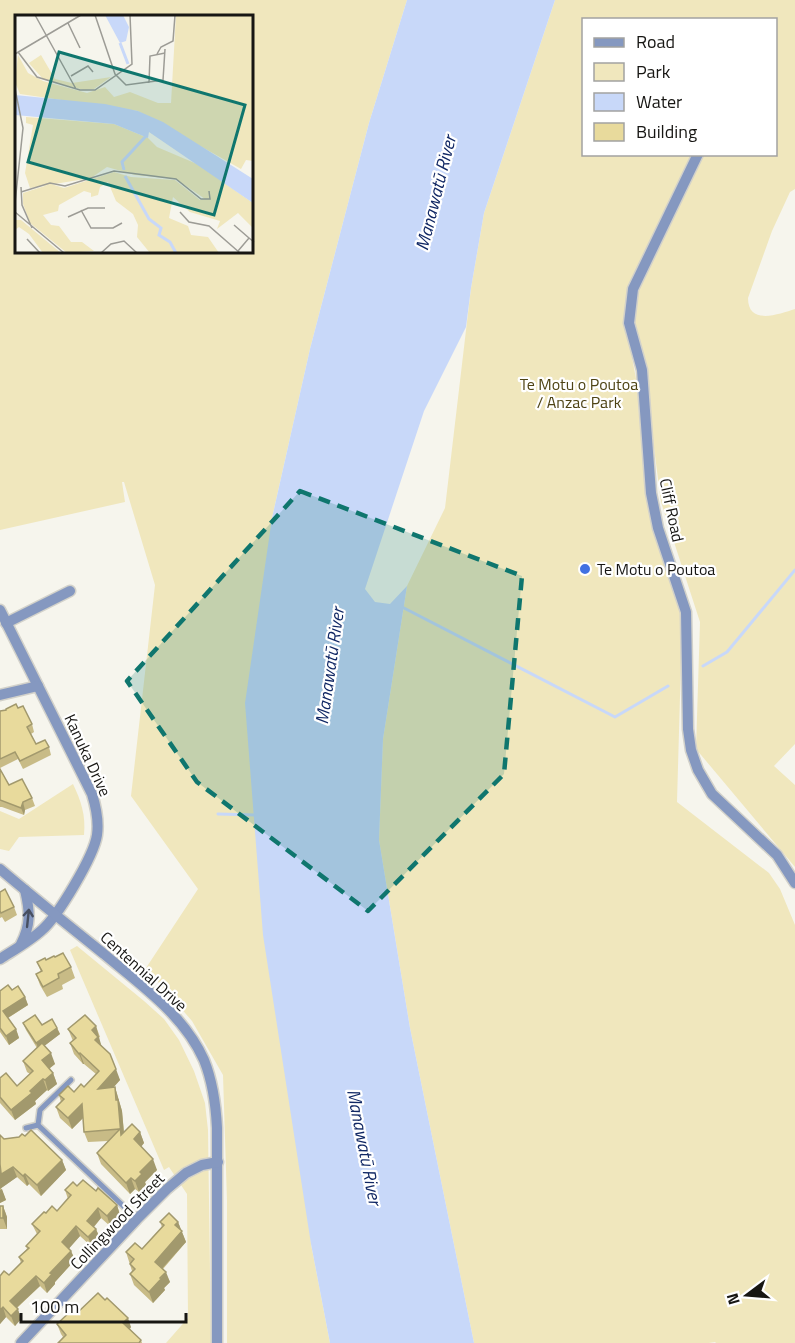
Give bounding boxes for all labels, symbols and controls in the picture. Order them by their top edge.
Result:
inset map [15,15,254,254]
legend [582,18,777,156]
text: Road [636,28,675,55]
text: Park [636,58,671,85]
text: Water [636,88,682,115]
text: Building [636,118,697,145]
water label: Manawatū River [408,130,463,253]
park label: Te Motu o Poutoa / Anzac Park [520,372,638,414]
street label: Cliff Road [654,476,690,544]
place label: Te Motu o Poutoa [597,557,715,581]
marker: Te Motu o Poutoa [578,562,592,576]
water label: Manawatū River [308,604,351,726]
street label: Kanuka Drive [58,710,118,800]
one-way arrow [23,909,34,928]
street label: Centennial Drive [95,925,193,1017]
water label: Manawatū River [340,1087,389,1209]
street label: Collingwood Street [64,1167,170,1275]
north arrow [717,1265,777,1325]
scale bar [21,1286,186,1324]
text: N [720,1290,746,1308]
text: 100 m [30,1293,79,1320]

